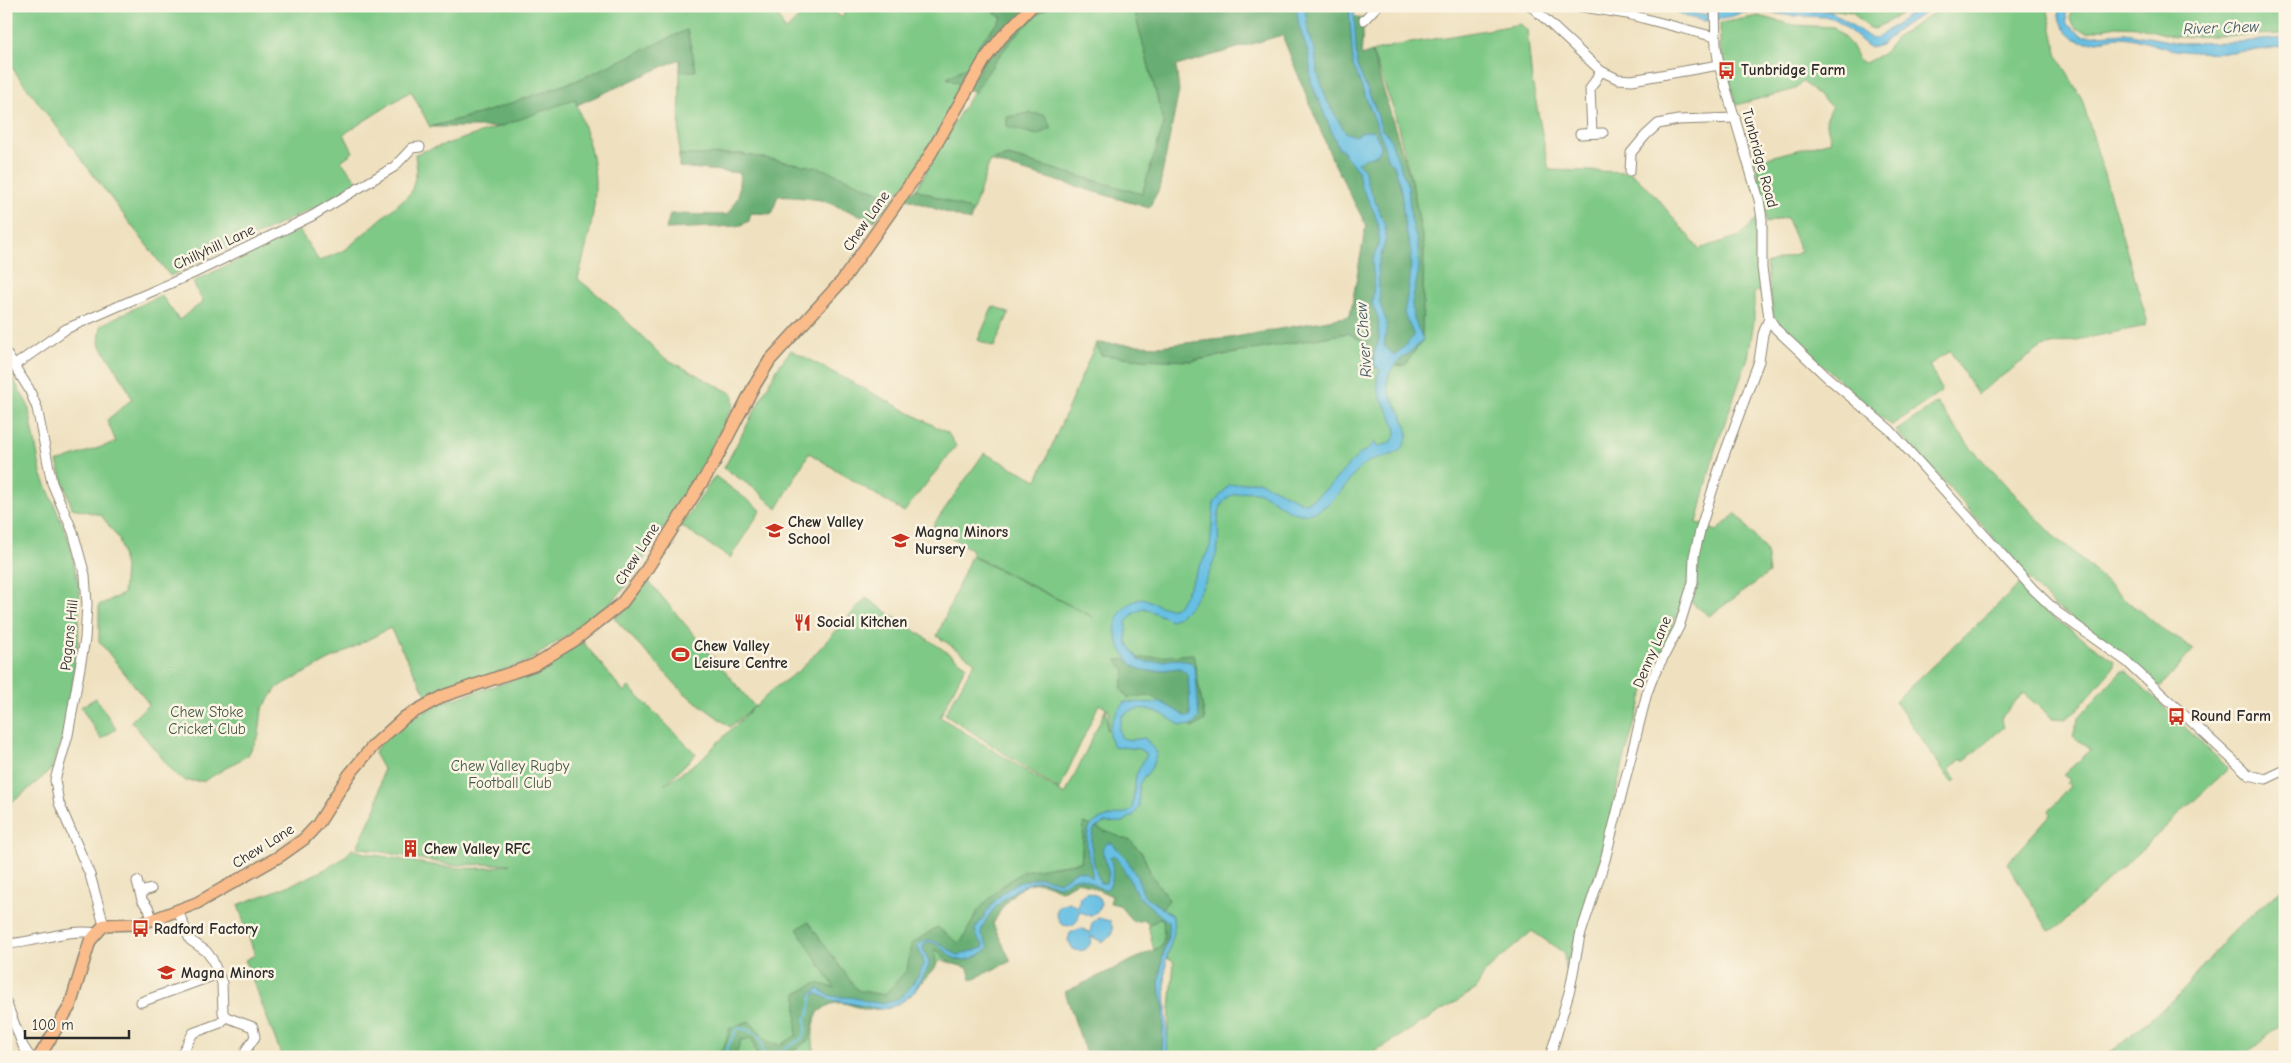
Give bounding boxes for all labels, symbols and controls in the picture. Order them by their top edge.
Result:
water label: River Chew [2183,18,2261,38]
bus stop icon: Tunbridge Farm [1717,60,1737,80]
place label: Tunbridge Farm [1741,61,1845,79]
street label: Tunbridge Road [1738,106,1782,210]
street label: Chew Lane [839,187,894,255]
street label: Chillyhill Lane [170,220,258,274]
water label: River Chew [1352,300,1376,378]
place label: Chew Valley School [788,513,863,548]
street label: Chew Lane [611,519,663,588]
school or university icon: Chew Valley School [764,521,784,541]
place label: Magna Minors Nursery [915,523,1008,558]
school or university icon: Magna Minors Nursery [891,531,911,551]
street label: Pagans Hill [56,598,82,672]
restaurant icon: Social Kitchen [793,612,813,632]
place label: Social Kitchen [817,613,907,631]
street label: Denny Lane [1629,613,1675,691]
place label: Chew Valley Leisure Centre [694,637,788,672]
sports icon: Chew Valley Leisure Centre [670,645,690,665]
park label: Chew Stoke Cricket Club [168,703,246,738]
bus stop icon: Round Farm [2167,706,2187,726]
place label: Round Farm [2191,707,2271,725]
park label: Chew Valley Rugby Football Club [451,757,570,792]
street label: Chew Lane [229,820,298,872]
building icon: Chew Valley RFC [400,839,420,859]
place label: Chew Valley RFC [424,840,531,858]
bus stop icon: Radford Factory [130,919,150,939]
place label: Radford Factory [154,920,258,938]
school or university icon: Magna Minors [157,963,177,983]
place label: Magna Minors [181,964,274,982]
scale bar [25,1008,129,1040]
text: 100 m [32,1016,74,1034]

